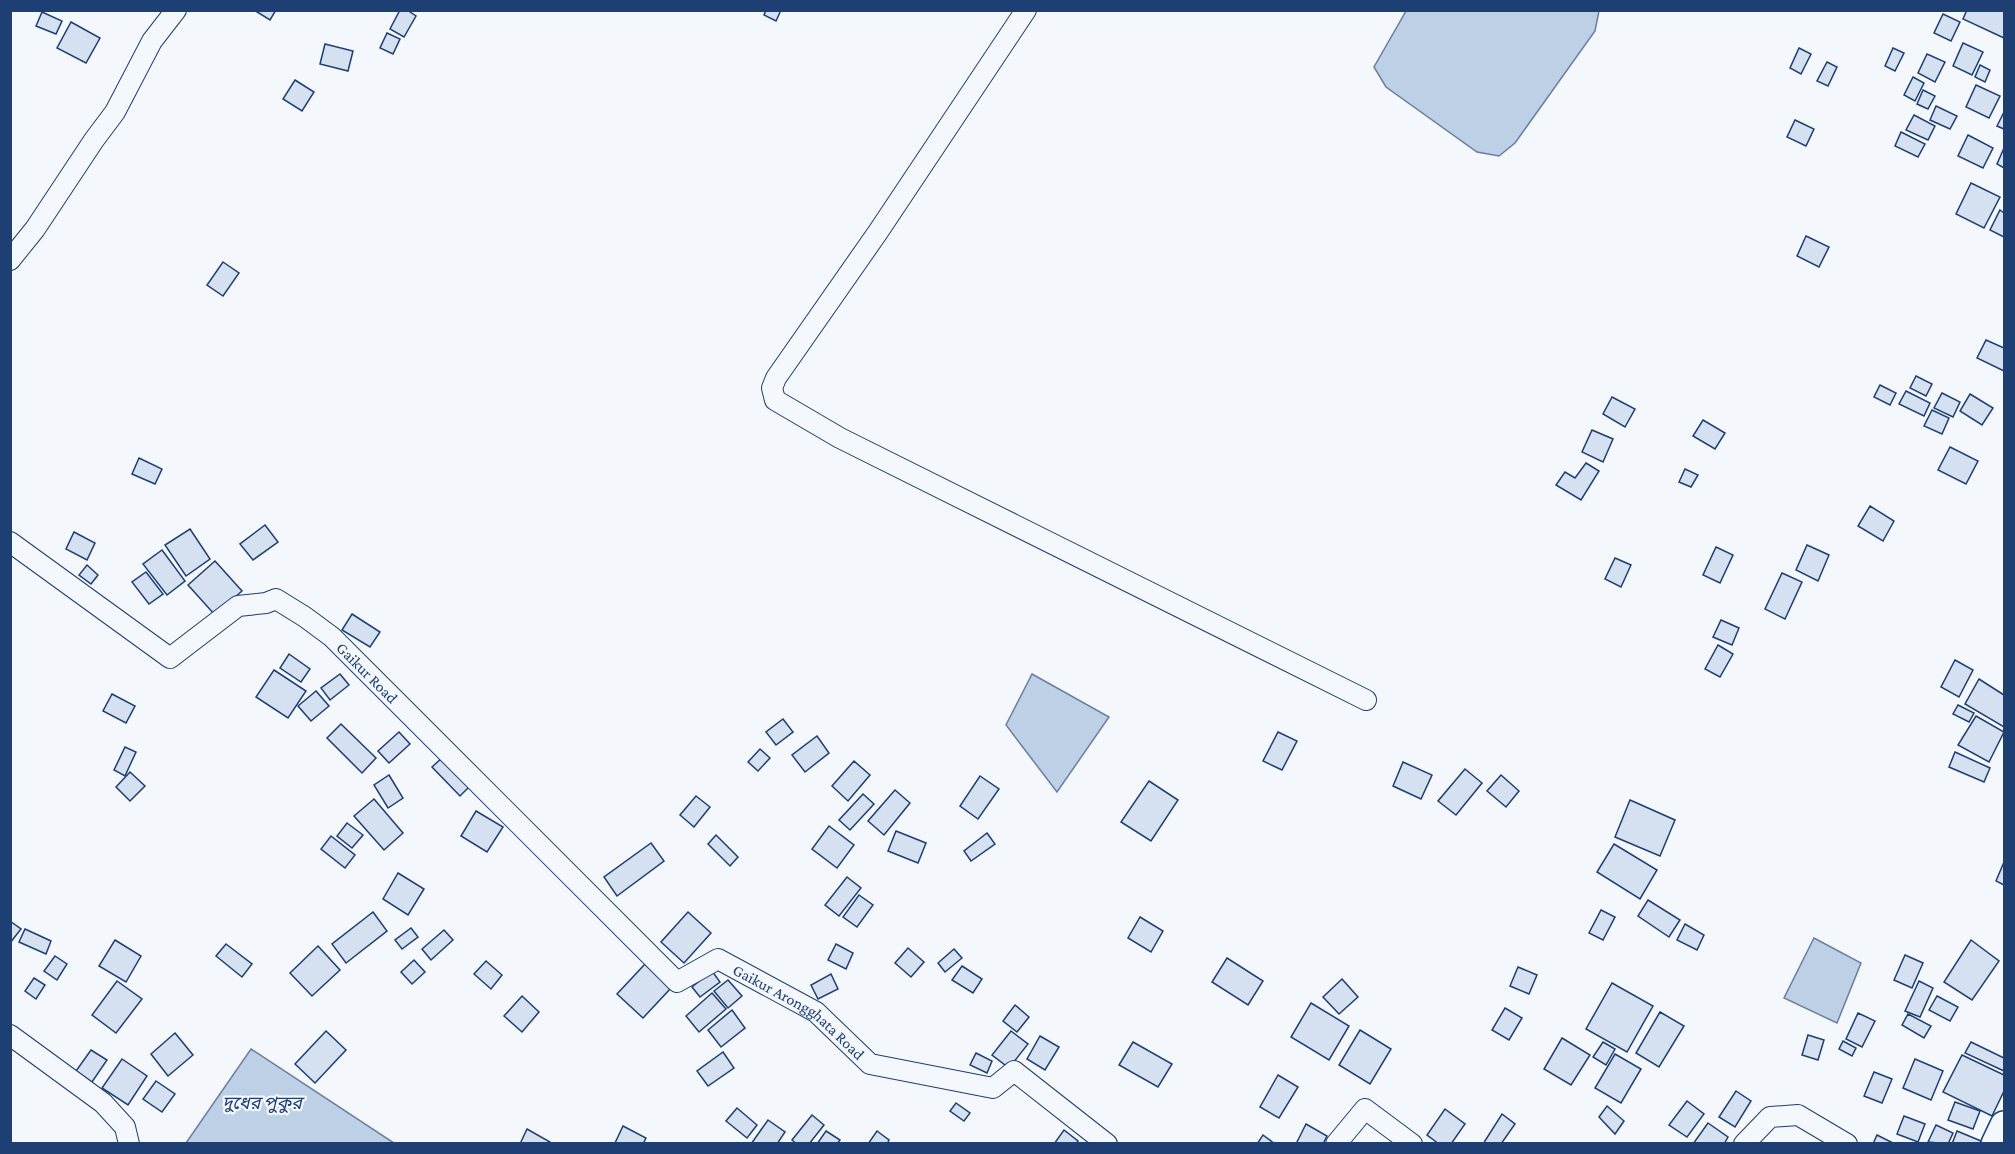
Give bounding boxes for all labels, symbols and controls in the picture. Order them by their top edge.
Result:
street label: Gaikur Road [333,639,401,707]
street label: Gaikur Arongghata Road [730,961,868,1063]
water label: দুধের পুকুর [222,1093,305,1114]

